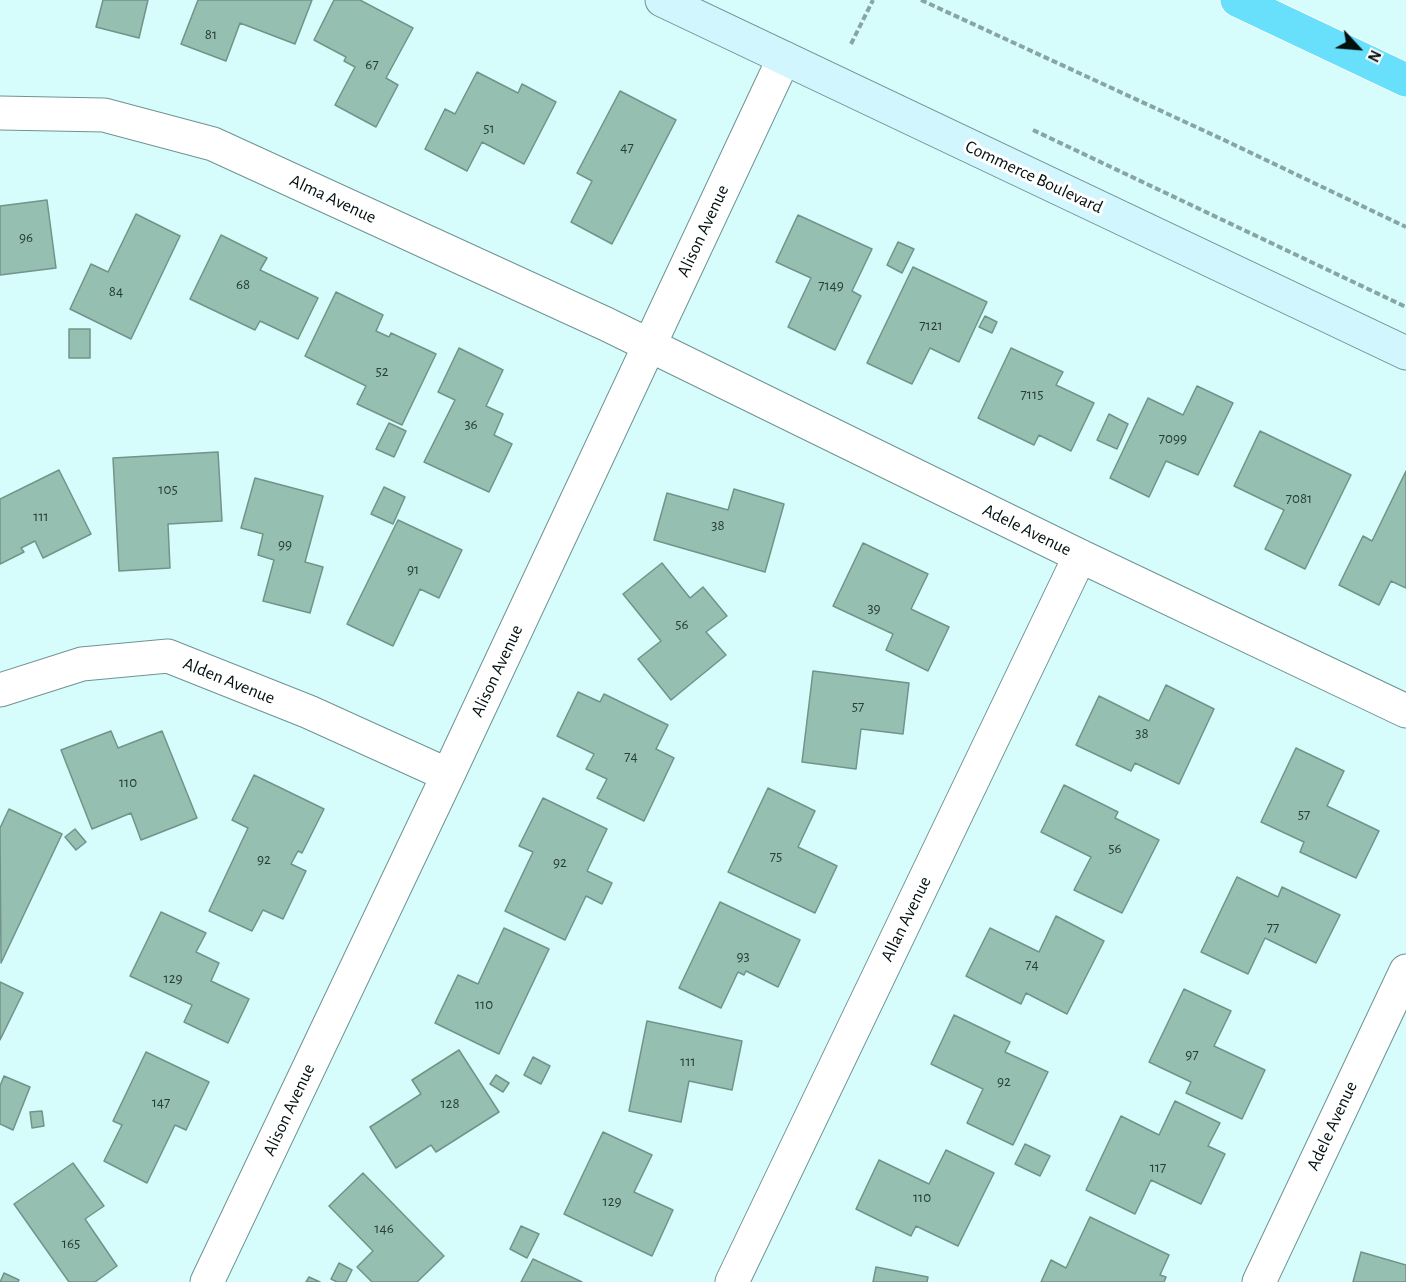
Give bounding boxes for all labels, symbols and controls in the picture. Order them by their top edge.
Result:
north arrow [1328,18,1388,78]
house number: 81 [205,25,217,43]
text: N [1365,47,1384,64]
house number: 67 [365,55,379,73]
house number: 51 [483,119,495,137]
street label: Commerce Boulevard [962,136,1106,218]
house number: 47 [620,138,634,156]
street label: Alma Avenue [286,170,380,228]
street label: Alison Avenue [672,181,734,281]
house number: 96 [19,228,33,246]
house number: 68 [236,275,250,293]
house number: 7149 [818,276,844,294]
house number: 84 [109,282,123,300]
house number: 7121 [919,316,943,334]
house number: 52 [375,362,389,380]
house number: 7115 [1021,385,1043,403]
house number: 36 [464,415,478,433]
house number: 7099 [1159,429,1187,447]
house number: 105 [158,480,178,498]
house number: 7081 [1286,489,1312,507]
street label: Adele Avenue [979,499,1075,561]
house number: 111 [33,507,49,525]
house number: 38 [711,516,725,534]
house number: 99 [278,535,292,553]
house number: 91 [407,560,419,578]
house number: 39 [867,599,881,617]
house number: 56 [675,615,689,633]
street label: Alison Avenue [466,621,528,721]
street label: Alden Avenue [180,653,278,709]
house number: 57 [852,697,864,715]
house number: 38 [1135,724,1149,742]
house number: 74 [624,747,638,765]
house number: 110 [119,773,137,791]
house number: 57 [1298,805,1310,823]
house number: 56 [1108,839,1122,857]
house number: 75 [770,847,782,865]
house number: 92 [257,850,271,868]
house number: 92 [553,853,567,871]
street label: Allan Avenue [876,873,936,965]
house number: 77 [1267,918,1279,936]
house number: 93 [736,947,750,965]
house number: 74 [1025,955,1039,973]
house number: 129 [163,969,183,987]
house number: 110 [475,995,493,1013]
house number: 97 [1185,1045,1199,1063]
house number: 111 [680,1052,696,1070]
street label: Alison Avenue [258,1060,320,1160]
house number: 92 [997,1072,1011,1090]
street label: Adele Avenue [1302,1078,1362,1174]
house number: 147 [152,1093,170,1111]
house number: 128 [440,1094,460,1112]
house number: 117 [1150,1158,1166,1176]
house number: 110 [913,1188,931,1206]
house number: 129 [602,1192,622,1210]
house number: 146 [374,1219,394,1237]
house number: 165 [62,1234,80,1252]

